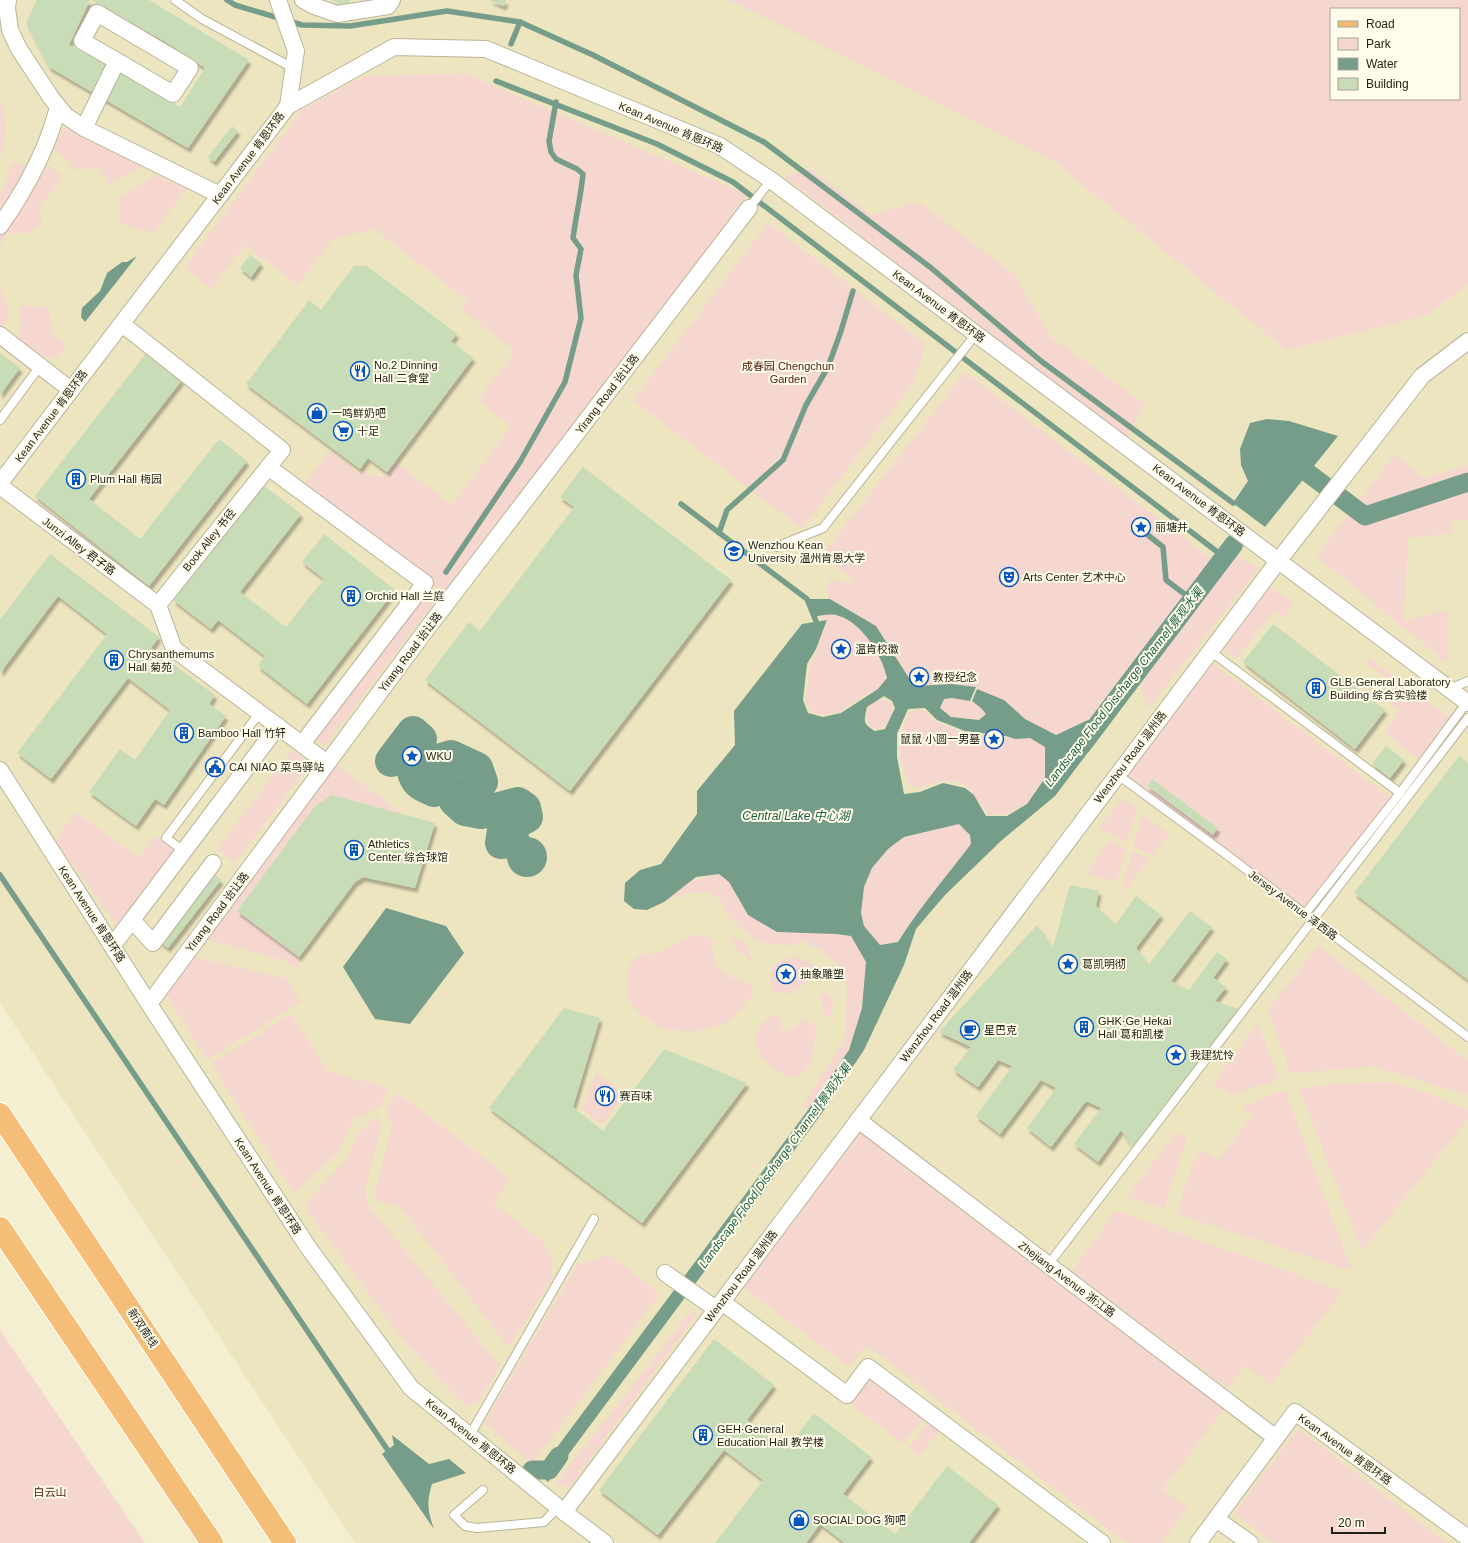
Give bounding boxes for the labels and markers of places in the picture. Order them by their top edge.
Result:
place label: No.2 Dinning Hall 二食堂 [374,359,438,384]
restaurant icon: No.2 Dinning Hall 二食堂 [349,360,371,382]
shop icon: 一鸣鲜奶吧 [306,402,328,424]
place label: 一鸣鲜奶吧 [331,407,386,419]
supermarket icon: 十足 [332,420,354,442]
place label: 十足 [357,425,379,437]
building icon: Plum Hall 梅园 [65,468,87,490]
place label: Plum Hall 梅园 [90,473,162,485]
place icon: 丽塘井 [1130,516,1152,538]
place label: 丽塘井 [1155,521,1188,533]
place label: Wenzhou Kean University 温州肯恩大学 [748,539,865,564]
school or university icon: Wenzhou Kean University 温州肯恩大学 [723,540,745,562]
theatre icon: Arts Center 艺术中心 [998,566,1020,588]
place label: Arts Center 艺术中心 [1023,571,1126,583]
building icon: Orchid Hall 兰庭 [340,585,362,607]
place label: Orchid Hall 兰庭 [365,590,444,602]
place icon: 温肯校徽 [830,638,852,660]
place label: 温肯校徽 [855,643,899,655]
place label: Chrysanthemums Hall 菊苑 [128,648,215,673]
building icon: Chrysanthemums Hall 菊苑 [103,649,125,671]
place icon: 教授纪念 [908,666,930,688]
place label: 教授纪念 [933,671,977,683]
place label: GLB·General Laboratory Building 综合实验楼 [1330,676,1451,701]
building icon: GLB·General Laboratory Building 综合实验楼 [1305,677,1327,699]
building icon: Bamboo Hall 竹轩 [173,722,195,744]
place label: Bamboo Hall 竹轩 [198,727,286,739]
place icon: 鼠鼠 小圆一男墓 [983,728,1005,750]
place label: 鼠鼠 小圆一男墓 [900,733,980,745]
place icon: WKU [401,745,423,767]
place label: WKU [426,750,452,762]
public building icon: CAI NIAO 菜鸟驿站 [204,756,226,778]
place label: CAI NIAO 菜鸟驿站 [229,761,324,773]
place label: Athletics Center 综合球馆 [368,838,448,863]
building icon: Athletics Center 综合球馆 [343,839,365,861]
place icon: 葛凯明彻 [1057,953,1079,975]
place label: 葛凯明彻 [1082,958,1126,970]
place icon: 抽象雕塑 [775,963,797,985]
place label: 抽象雕塑 [800,968,844,980]
place label: GHK·Ge Hekai Hall 葛和凯楼 [1098,1015,1171,1040]
building icon: GHK·Ge Hekai Hall 葛和凯楼 [1073,1016,1095,1038]
cafe icon: 星巴克 [959,1019,981,1041]
place label: 星巴克 [984,1024,1017,1036]
place icon: 我建犹怜 [1165,1044,1187,1066]
place label: 我建犹怜 [1190,1049,1234,1061]
restaurant icon: 赛百味 [594,1085,616,1107]
place label: 赛百味 [619,1090,652,1102]
place label: GEH·General Education Hall 教学楼 [717,1423,824,1448]
building icon: GEH·General Education Hall 教学楼 [692,1424,714,1446]
shop icon: SOCIAL DOG 狗吧 [788,1509,810,1531]
place label: SOCIAL DOG 狗吧 [813,1514,906,1526]

